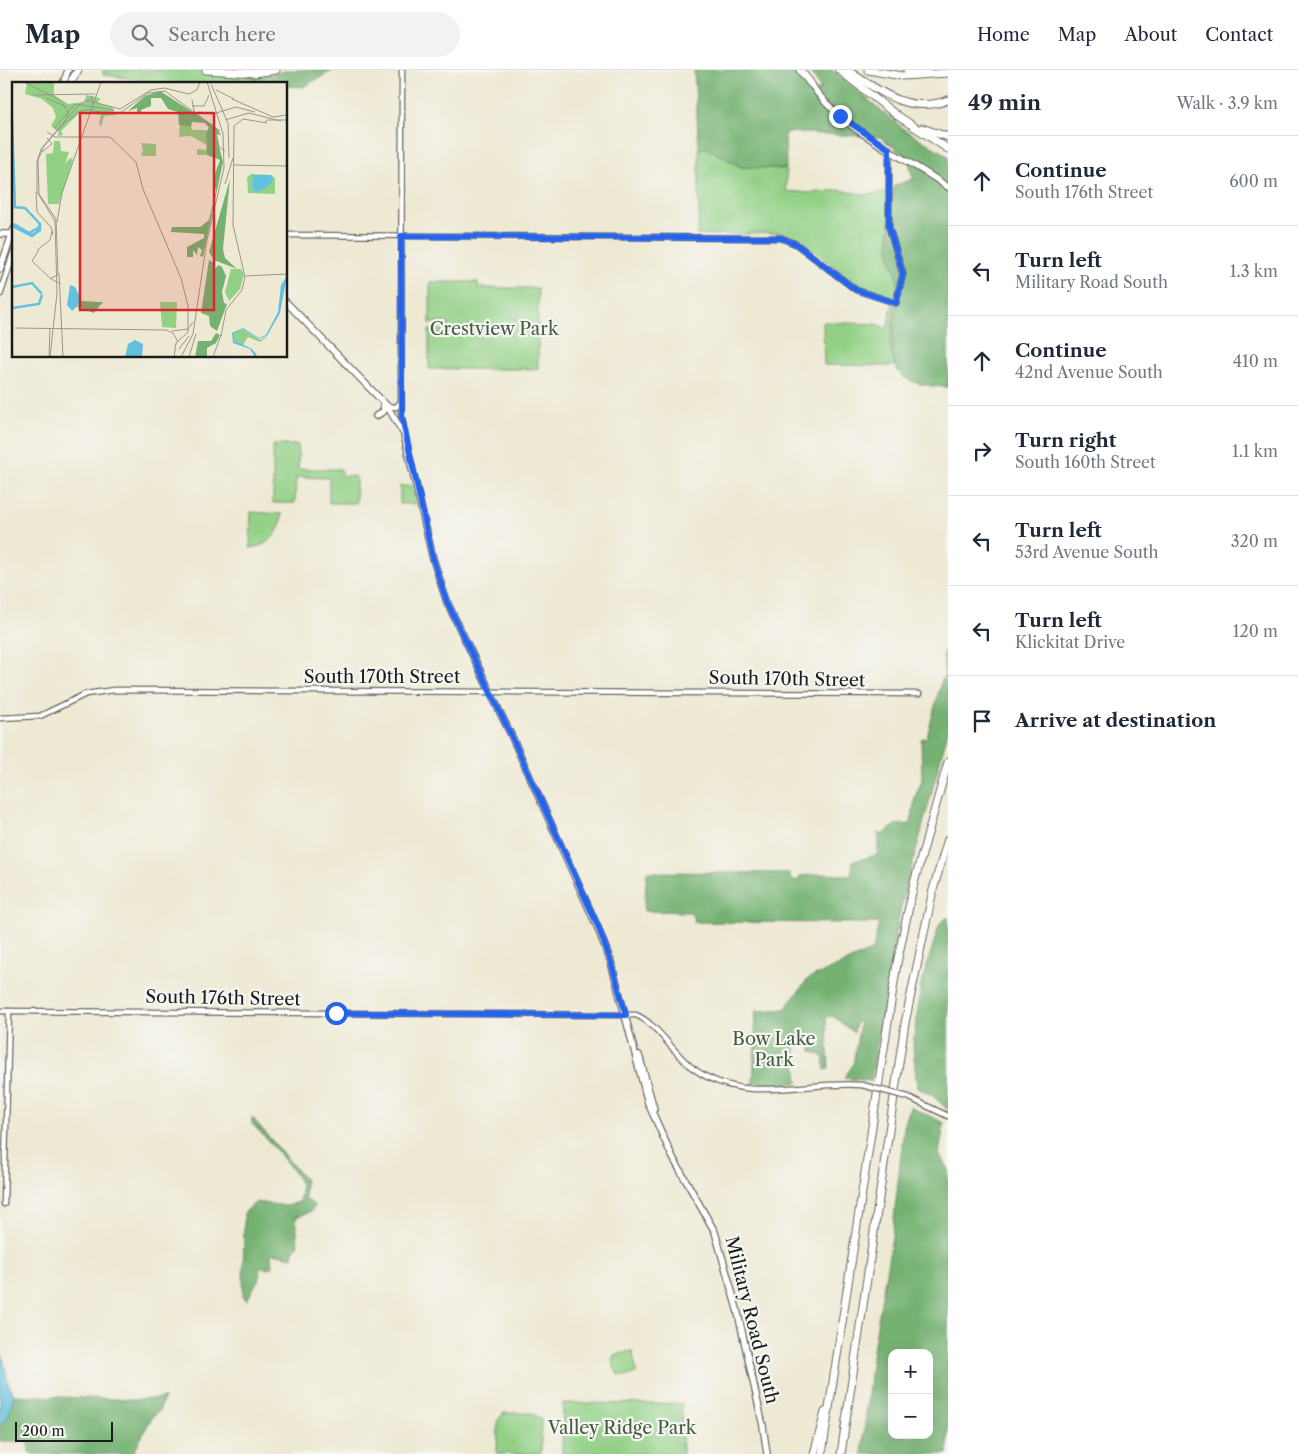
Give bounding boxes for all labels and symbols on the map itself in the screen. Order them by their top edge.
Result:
inset map [12,82,288,358]
route end [829,105,852,128]
park label: Crestview Park [430,318,560,340]
street label: South 170th Street [304,666,461,688]
street label: South 170th Street [709,667,866,691]
street label: South 176th Street [145,986,301,1010]
route start [325,1002,348,1025]
park label: Bow Lake Park [732,1028,816,1071]
street label: Military Road South [721,1234,783,1406]
park label: Valley Ridge Park [547,1417,698,1439]
scale bar [15,1419,112,1442]

